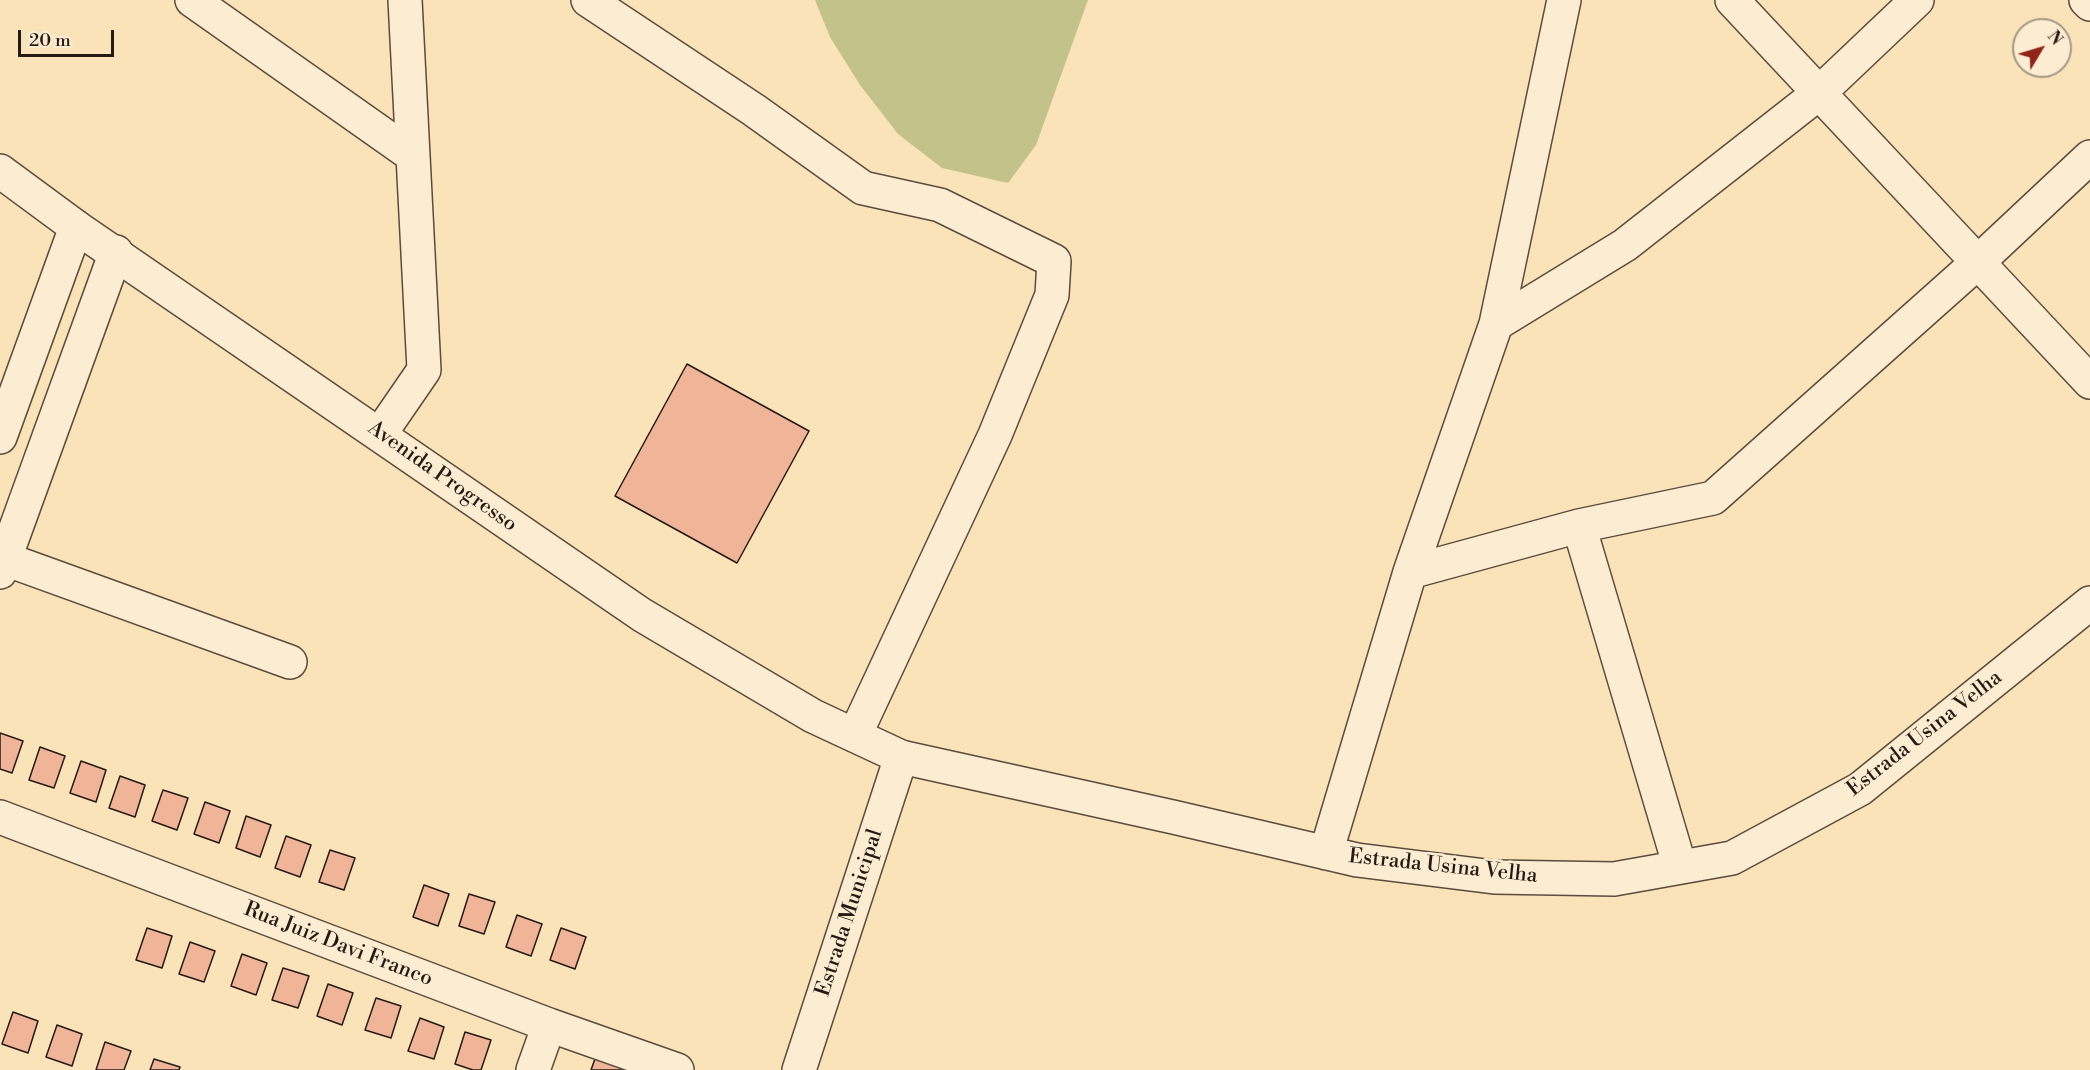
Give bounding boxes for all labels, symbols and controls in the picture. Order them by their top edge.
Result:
scale bar [21,18,117,56]
north arrow [2012,18,2072,78]
text: N [2043,27,2066,49]
text: 20 m [29,29,71,52]
street label: Avenida Progresso [362,416,522,538]
street label: Estrada Usina Velha [1842,666,2008,802]
street label: Estrada Municipal [811,826,889,1000]
street label: Estrada Usina Velha [1347,845,1539,889]
street label: Rua Juiz Davi Franco [240,897,436,993]

